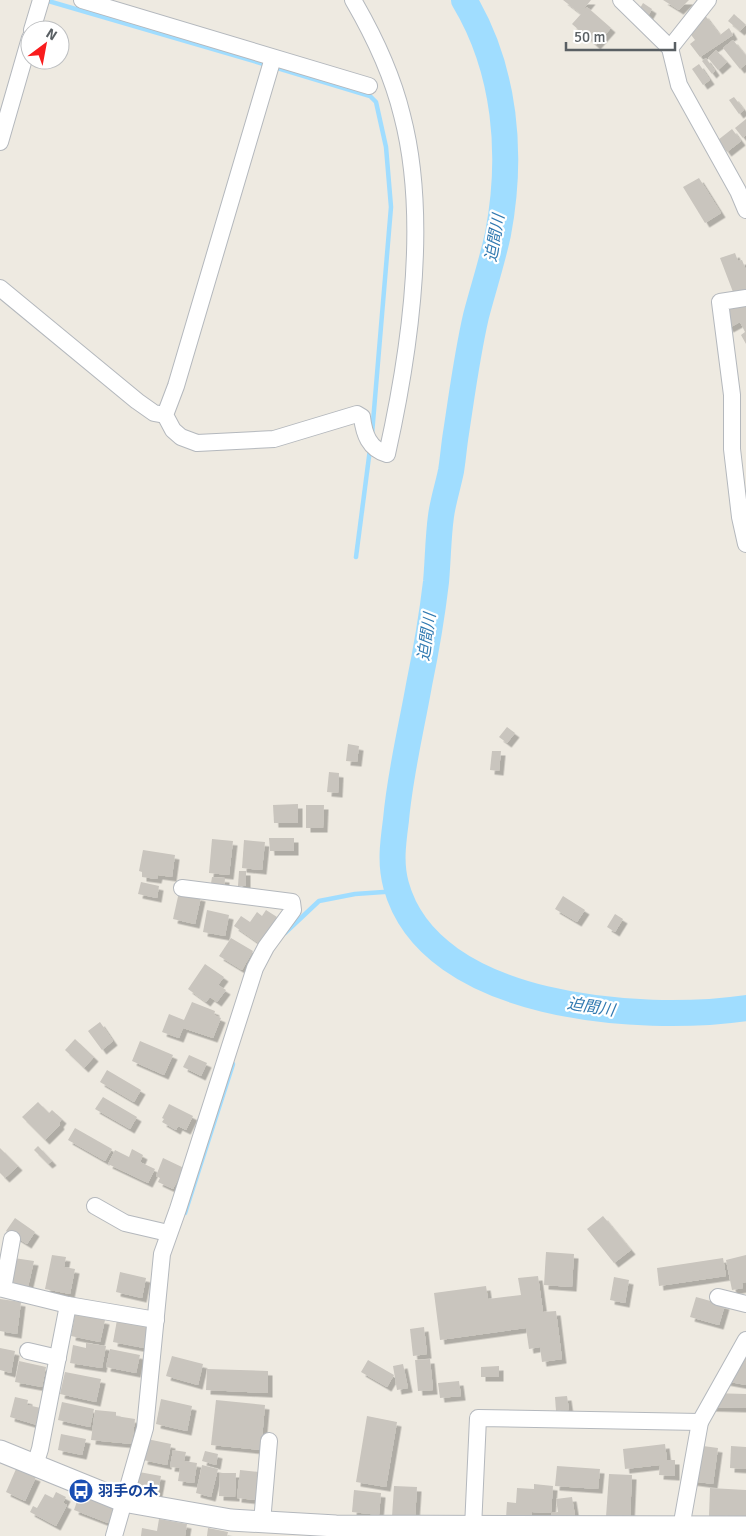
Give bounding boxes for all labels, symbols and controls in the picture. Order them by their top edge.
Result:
north arrow [20,20,70,70]
scale bar [566,20,675,52]
text: N [43,25,60,44]
text: 50 m [574,28,605,46]
water label: 迫間川 [481,211,509,263]
water label: 迫間川 [414,610,441,662]
water label: 迫間川 [566,993,618,1021]
bus stop icon: 羽手の木 [68,1478,94,1504]
place label: 羽手の木 [98,1482,158,1500]

